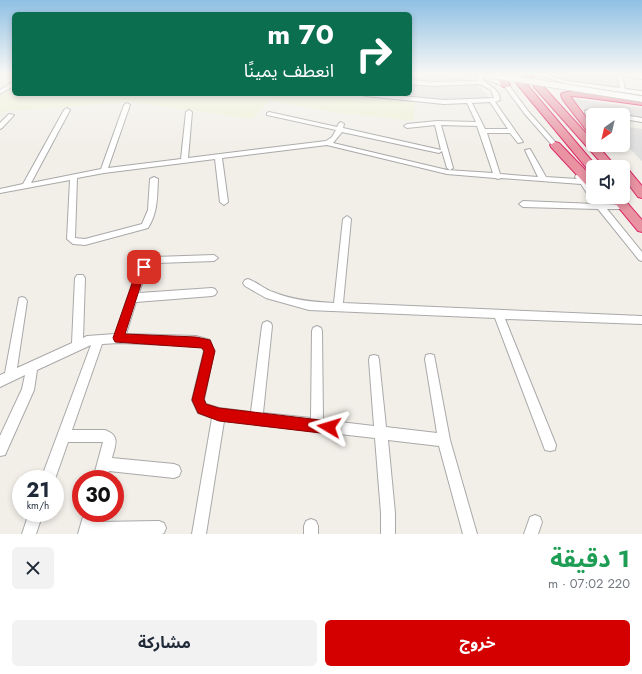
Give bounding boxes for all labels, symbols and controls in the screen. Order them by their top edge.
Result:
text: 70 m [267,14,334,55]
icon: right [348,28,400,80]
text: انعطف يمينًا [244,58,334,84]
north arrow [586,108,630,152]
map controls [586,108,630,204]
button: sound [586,160,630,204]
pin [127,250,161,284]
icon: arrive [133,256,155,278]
position arrow [308,406,350,448]
speed limit sign: 30 [72,470,124,522]
text: 21 [26,476,50,505]
text: km/h [27,498,49,513]
text: 1 دقيقة [550,541,630,576]
button: close [12,547,54,589]
text: 220 m · 07:02 [548,574,630,593]
button: مشاركة [12,620,317,666]
button: خروج [325,620,630,666]

